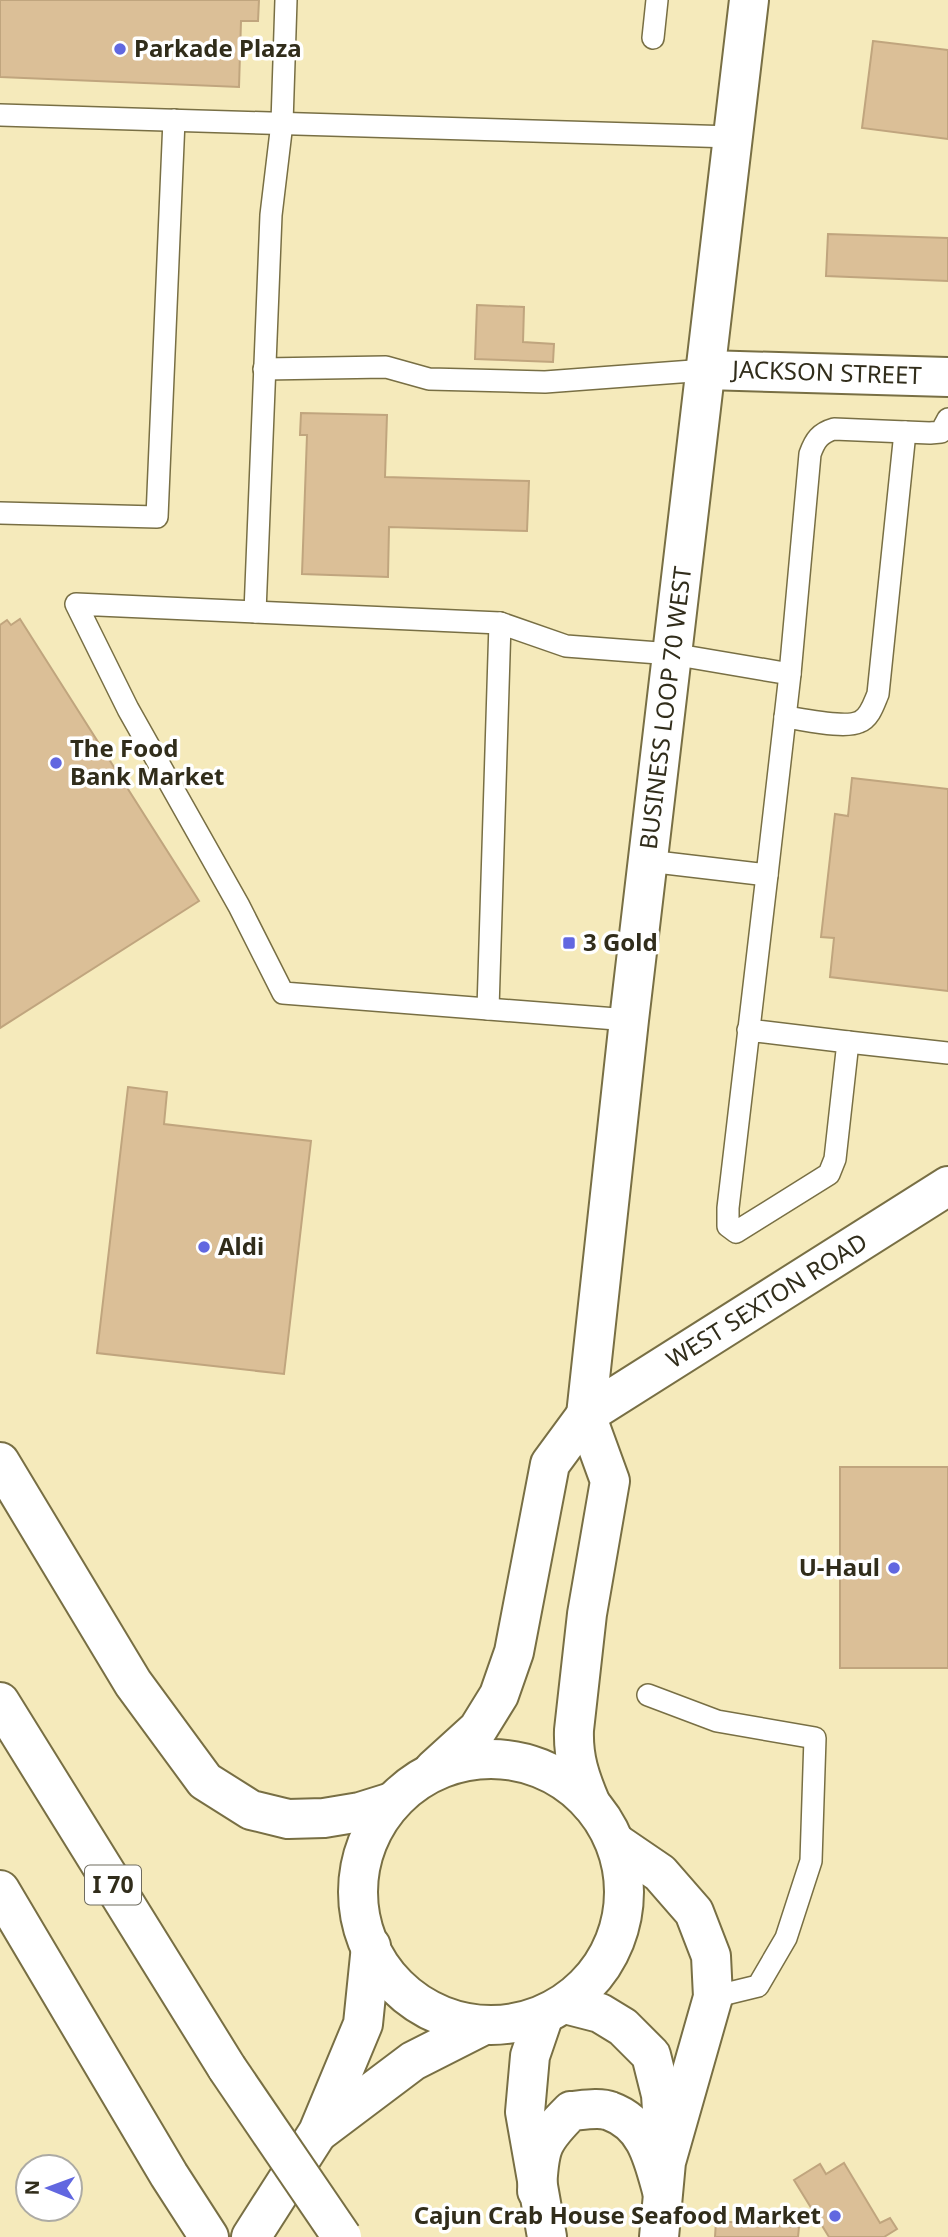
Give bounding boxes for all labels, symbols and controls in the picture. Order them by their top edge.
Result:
place label: Parkade Plaza [134,31,302,64]
marker: Parkade Plaza [112,41,128,57]
street label: JACKSON STREET [730,352,923,391]
street label: BUSINESS LOOP 70 WEST [631,564,698,851]
place label: The Food Bank Market [70,731,224,792]
marker: The Food Bank Market [48,755,64,771]
place label: 3 Gold [583,925,658,958]
marker: 3 Gold [561,935,577,951]
street label: WEST SEXTON ROAD [659,1224,873,1375]
place label: Aldi [218,1229,264,1262]
marker: Aldi [196,1239,212,1255]
place label: U-Haul [799,1550,880,1583]
marker: U-Haul [886,1560,902,1576]
road number: I 70 [85,1866,141,1904]
north arrow [14,2153,84,2223]
text: N [19,2180,45,2196]
place label: Cajun Crab House Seafood Market [414,2198,821,2231]
marker: Cajun Crab House Seafood Market [827,2208,843,2224]

